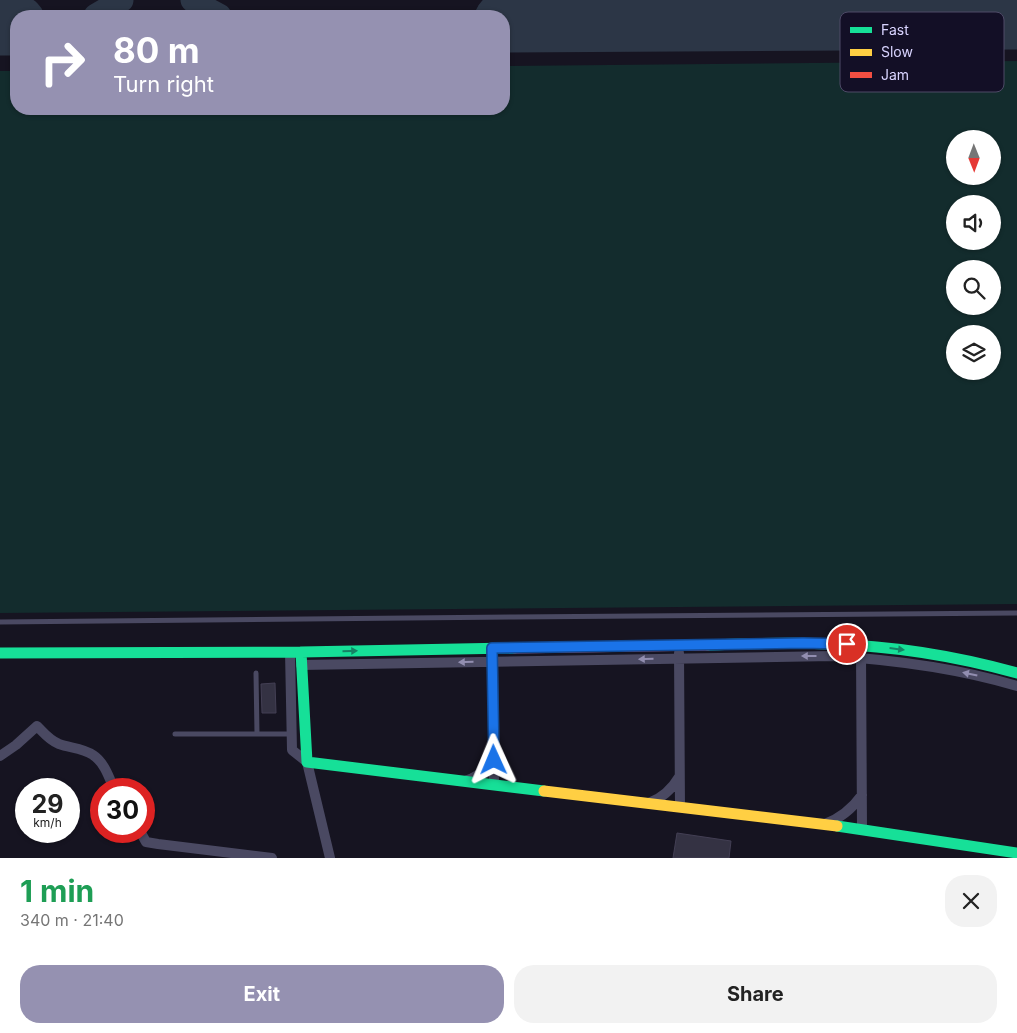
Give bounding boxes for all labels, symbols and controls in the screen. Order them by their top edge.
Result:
legend [840,12,1004,92]
text: Fast [881,21,909,38]
text: 80 m [113,29,200,71]
icon: right [30,30,95,95]
text: Slow [881,43,913,60]
text: Jam [881,66,909,83]
text: Turn right [113,71,214,97]
north arrow [946,130,1001,185]
map controls [946,130,1001,380]
button: sound [946,195,1001,250]
button: search [946,260,1001,315]
button: layers [946,325,1001,380]
pin [826,623,868,665]
icon: arrive [833,630,861,658]
one-way arrow [889,645,905,653]
one-way arrow [342,647,358,655]
one-way arrow [800,652,816,660]
one-way arrow [638,655,654,663]
one-way arrow [458,658,474,666]
one-way arrow [962,670,977,678]
position arrow [467,733,519,785]
speed limit sign: 30 [90,778,155,843]
text: 29 [32,789,63,819]
text: km/h [33,815,62,830]
text: 1 min [20,873,94,909]
button: close [945,875,997,927]
text: 340 m · 21:40 [20,910,124,930]
button: Exit [20,965,504,1023]
button: Share [514,965,997,1023]

